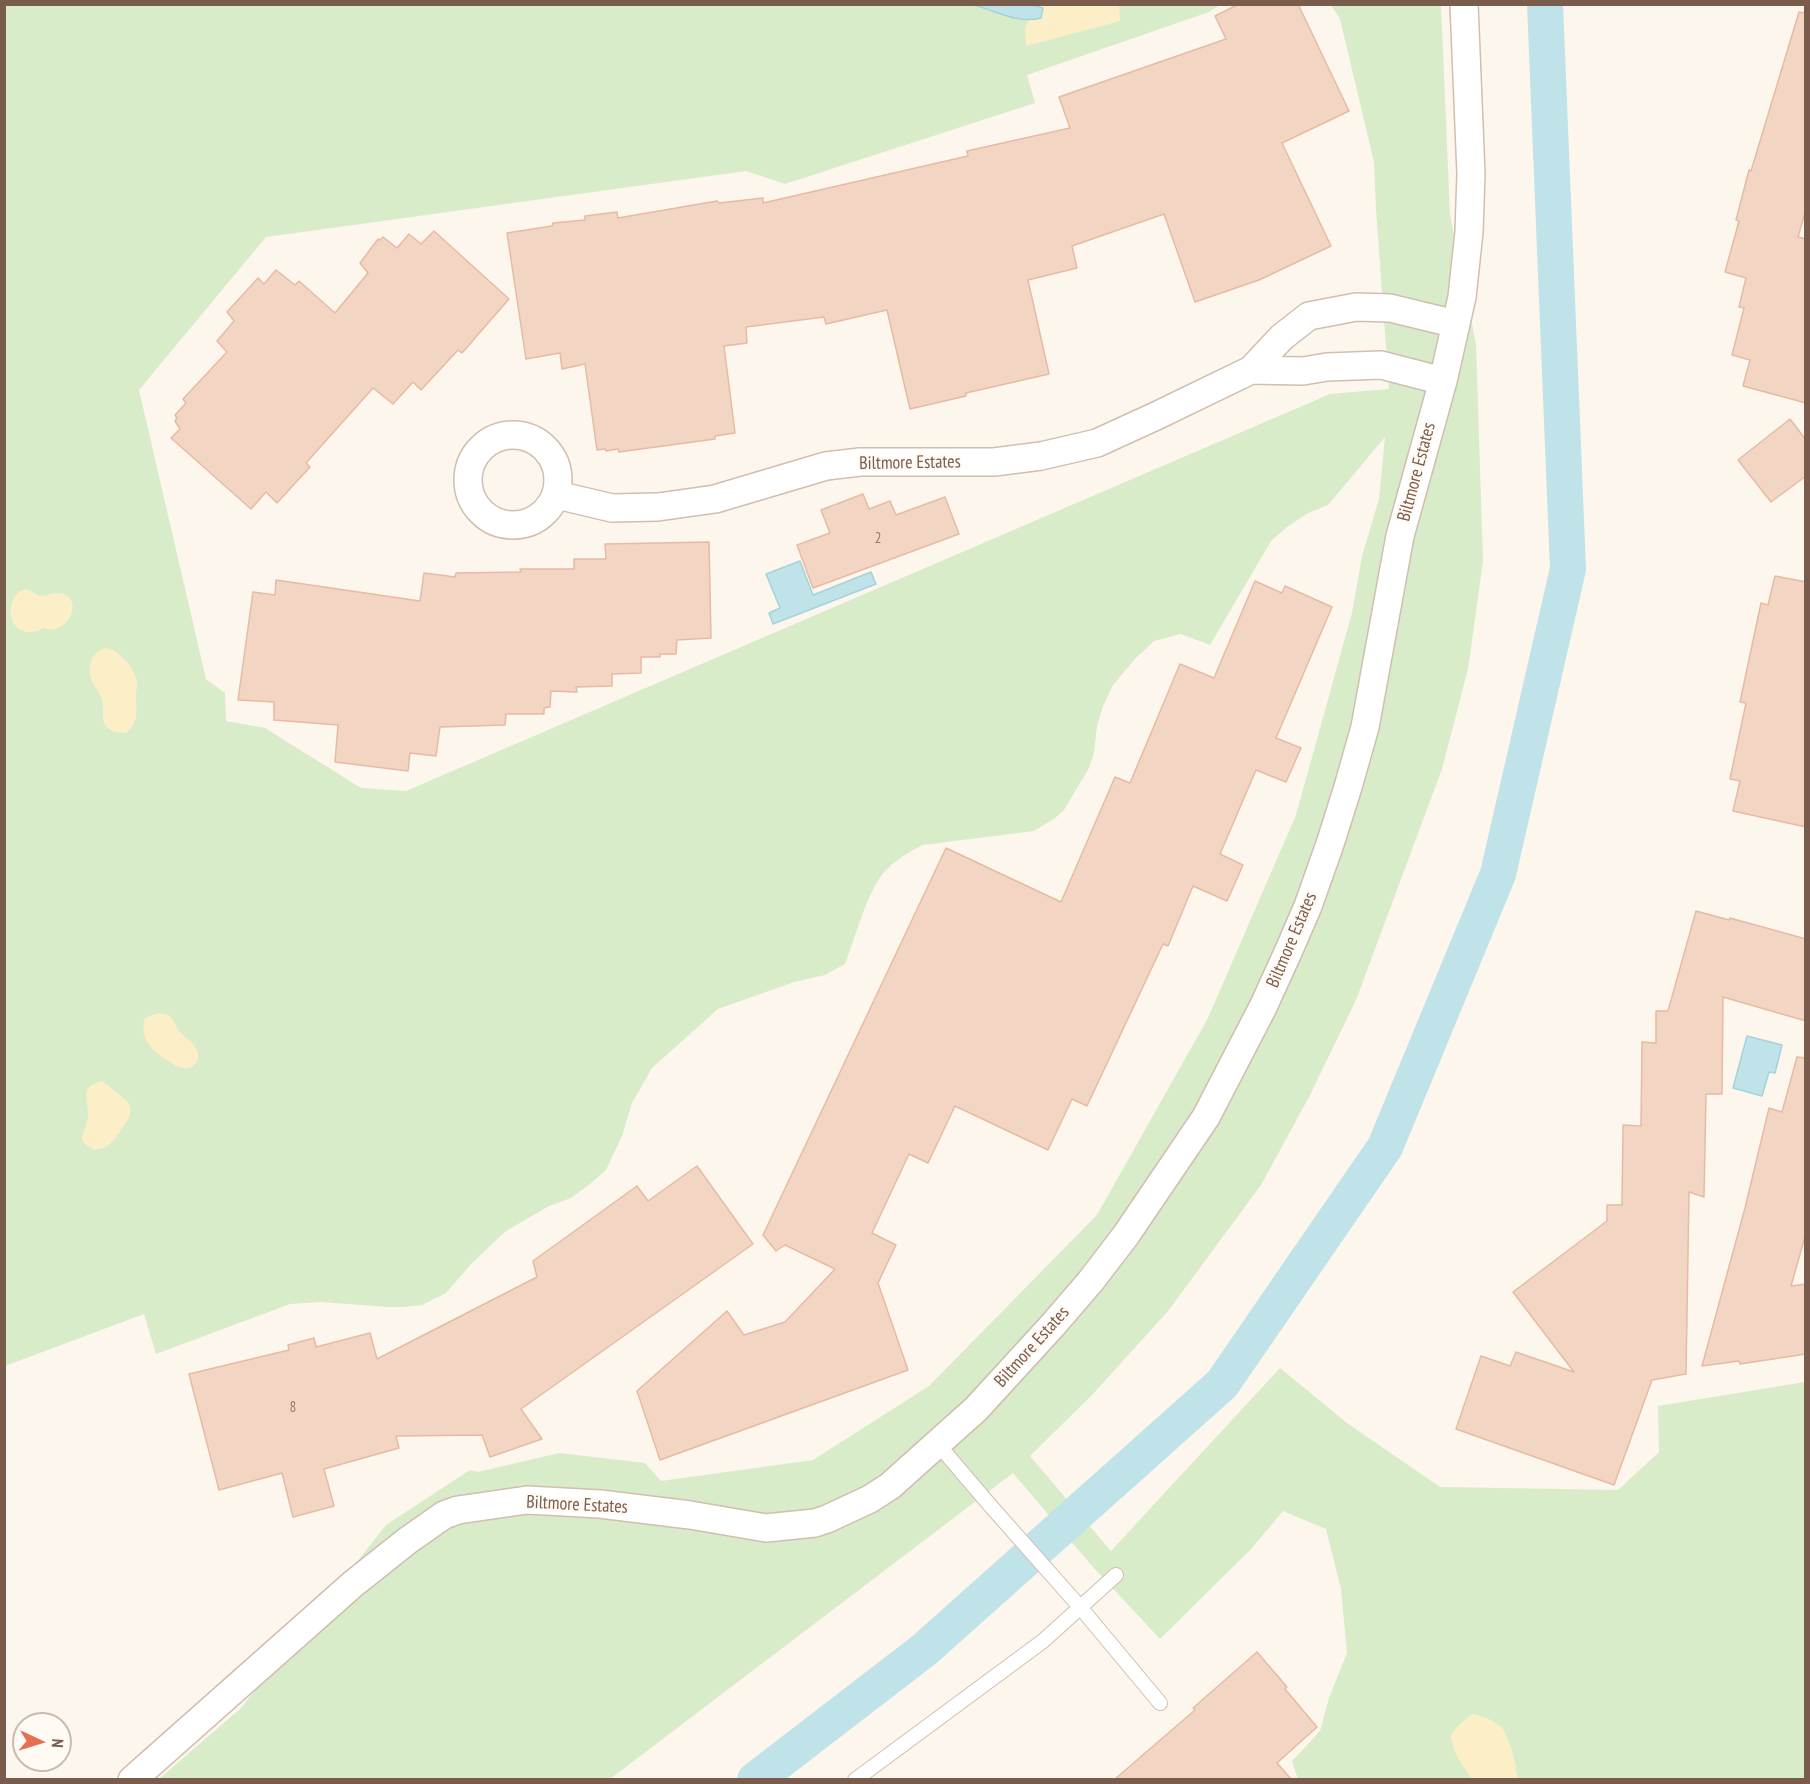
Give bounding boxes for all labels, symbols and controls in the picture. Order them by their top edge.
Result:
street label: Biltmore Estates [1393,420,1441,524]
street label: Biltmore Estates [859,451,961,475]
house number: 2 [875,530,881,548]
street label: Biltmore Estates [1262,889,1322,991]
street label: Biltmore Estates [990,1302,1074,1392]
house number: 8 [290,1399,296,1417]
street label: Biltmore Estates [526,1492,628,1518]
north arrow [12,1712,72,1772]
text: N [48,1738,68,1748]

